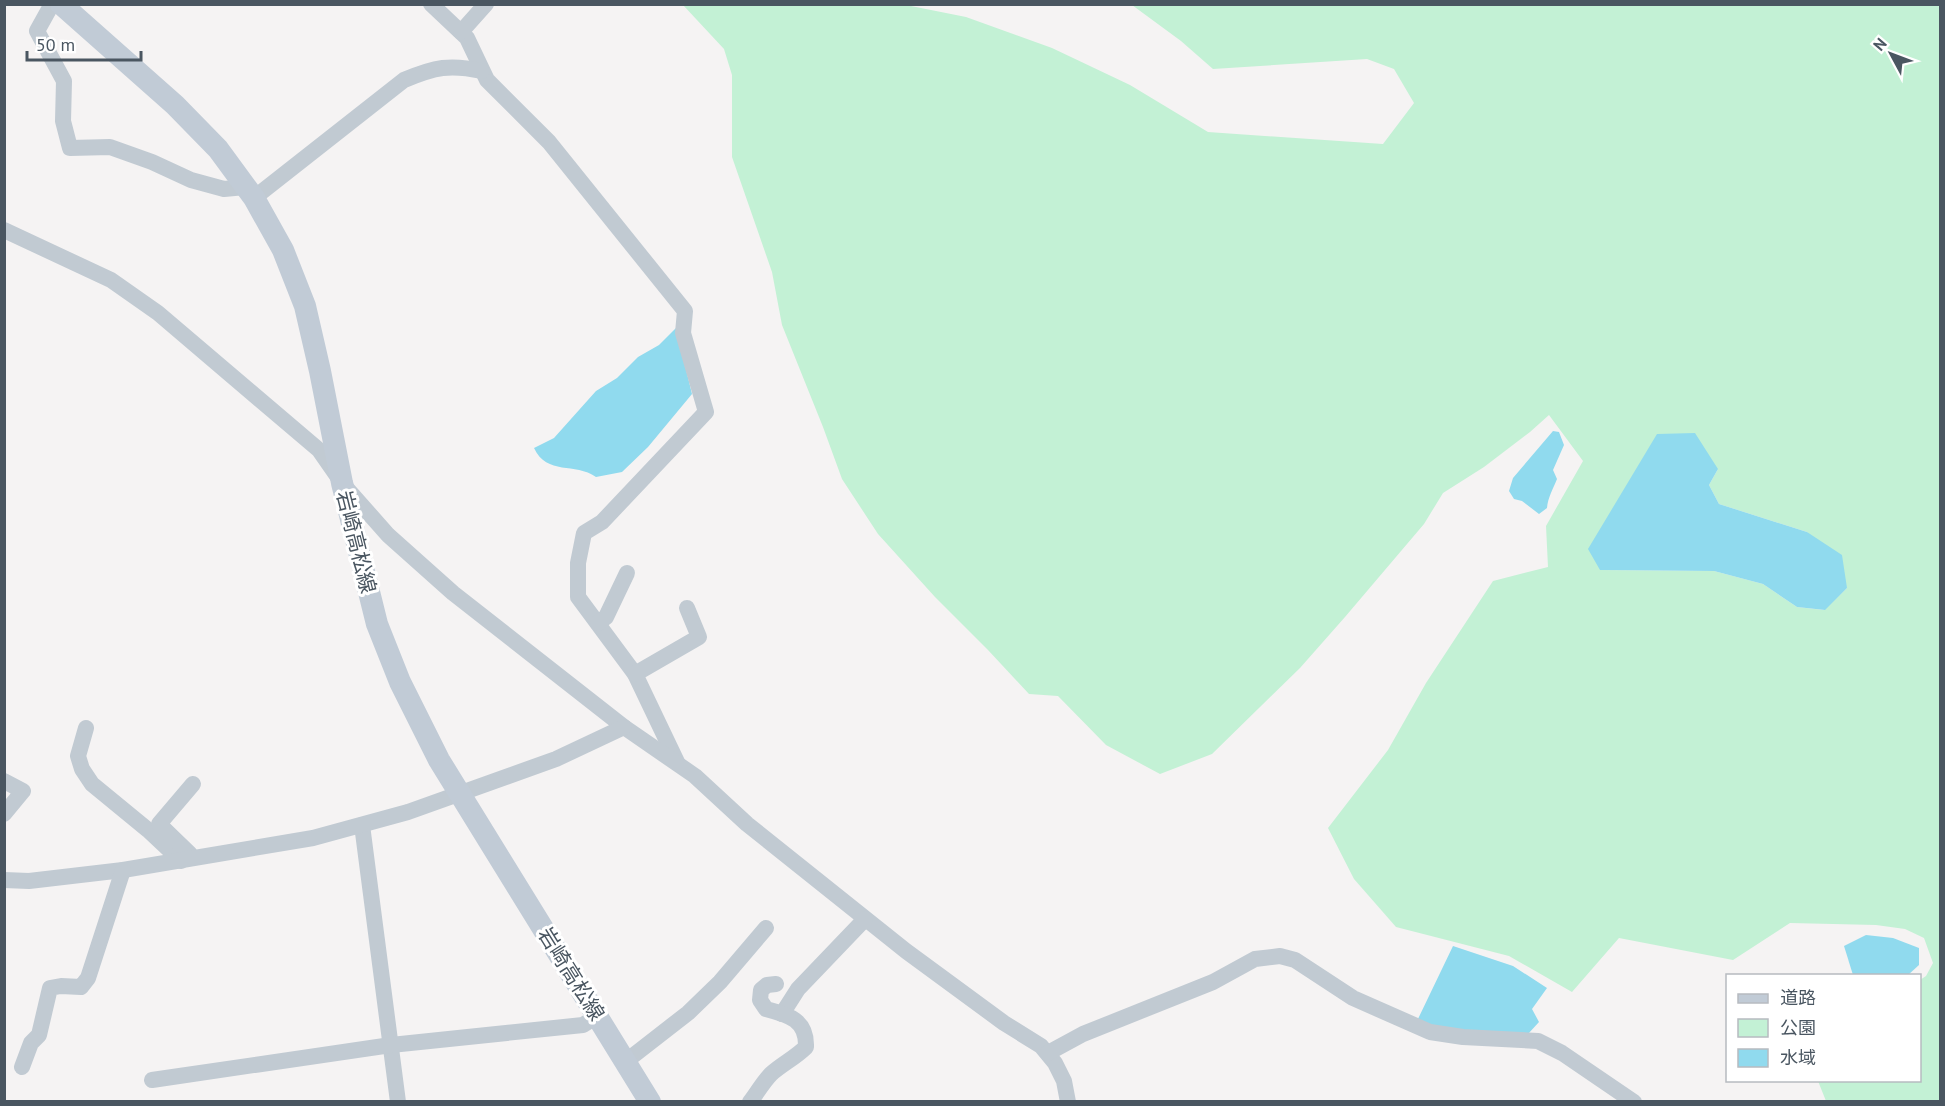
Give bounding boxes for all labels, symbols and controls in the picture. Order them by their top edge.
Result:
scale bar [27,24,141,62]
north arrow [1861,24,1921,84]
text: 50 m [36,33,75,56]
text: N [1869,34,1891,55]
street label: 岩崎高松線 [331,488,382,596]
street label: 岩崎高松線 [532,922,611,1025]
legend [1726,974,1921,1082]
text: 道路 [1780,986,1816,1009]
text: 公園 [1780,1016,1816,1039]
text: 水域 [1780,1046,1816,1069]

